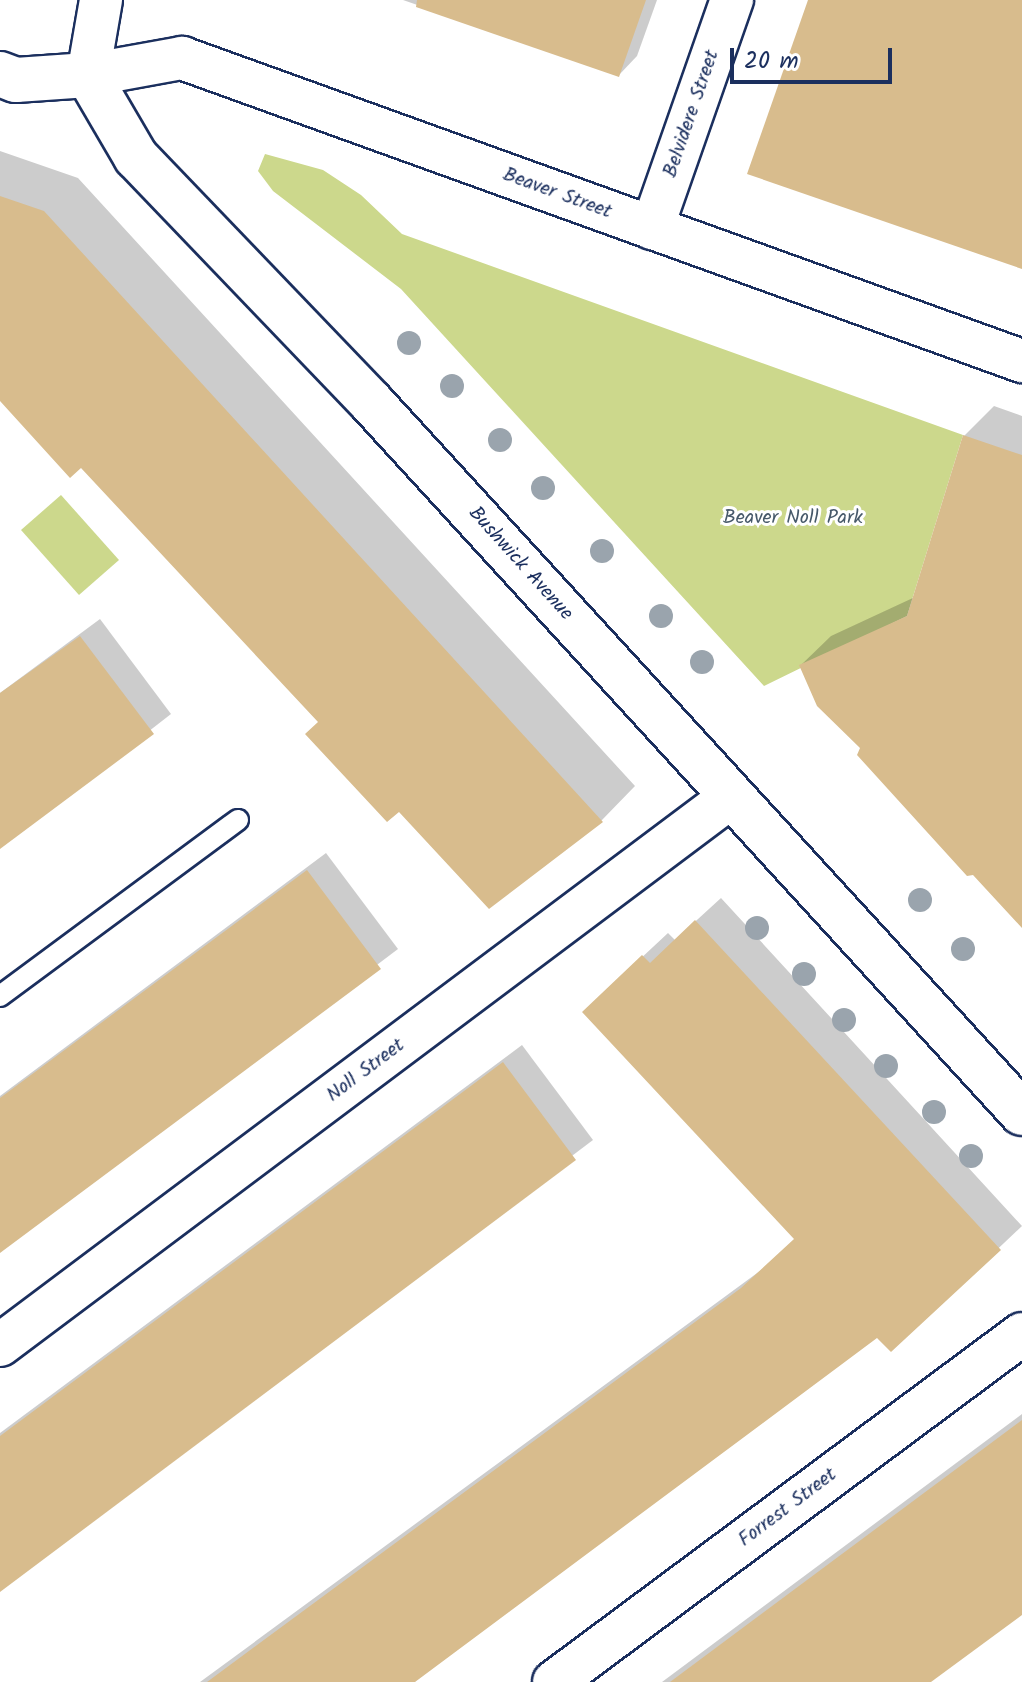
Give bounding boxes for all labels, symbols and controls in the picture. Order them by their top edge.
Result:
scale bar [734,32,896,82]
text: 20 m [744,42,799,81]
street label: Belvidere Street [659,47,725,181]
street label: Beaver Street [499,163,615,225]
street label: Bushwick Avenue [463,502,577,626]
park label: Beaver Noll Park [723,506,863,530]
street label: Noll Street [322,1034,410,1108]
street label: Forrest Street [734,1463,842,1553]

